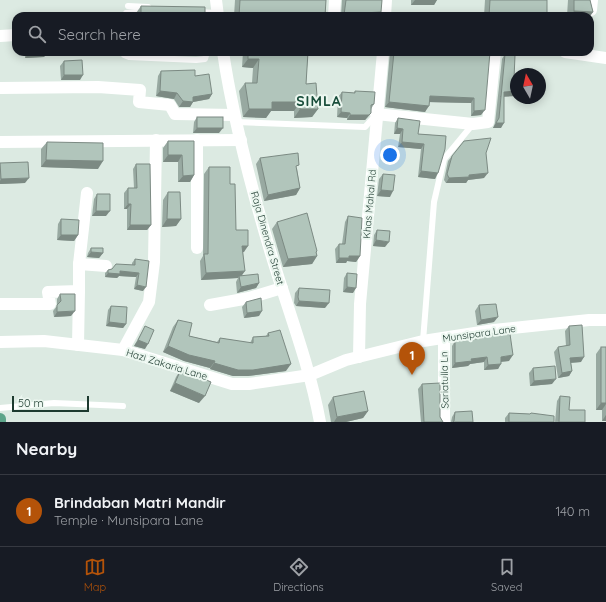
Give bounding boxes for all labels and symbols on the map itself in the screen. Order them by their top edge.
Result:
north arrow [510,68,546,104]
district label: SIMLA [296,92,342,110]
your location [380,145,400,165]
street label: Khas Mahal Rd [360,169,379,239]
street label: Raja Dinendra Street [248,190,287,287]
street label: Munsipara Lane [442,322,517,345]
pin: 1 [399,342,425,375]
street label: Hazi Zakaria Lane [125,346,209,383]
street label: Sariatulla Ln [438,351,451,409]
scale bar [12,394,89,413]

